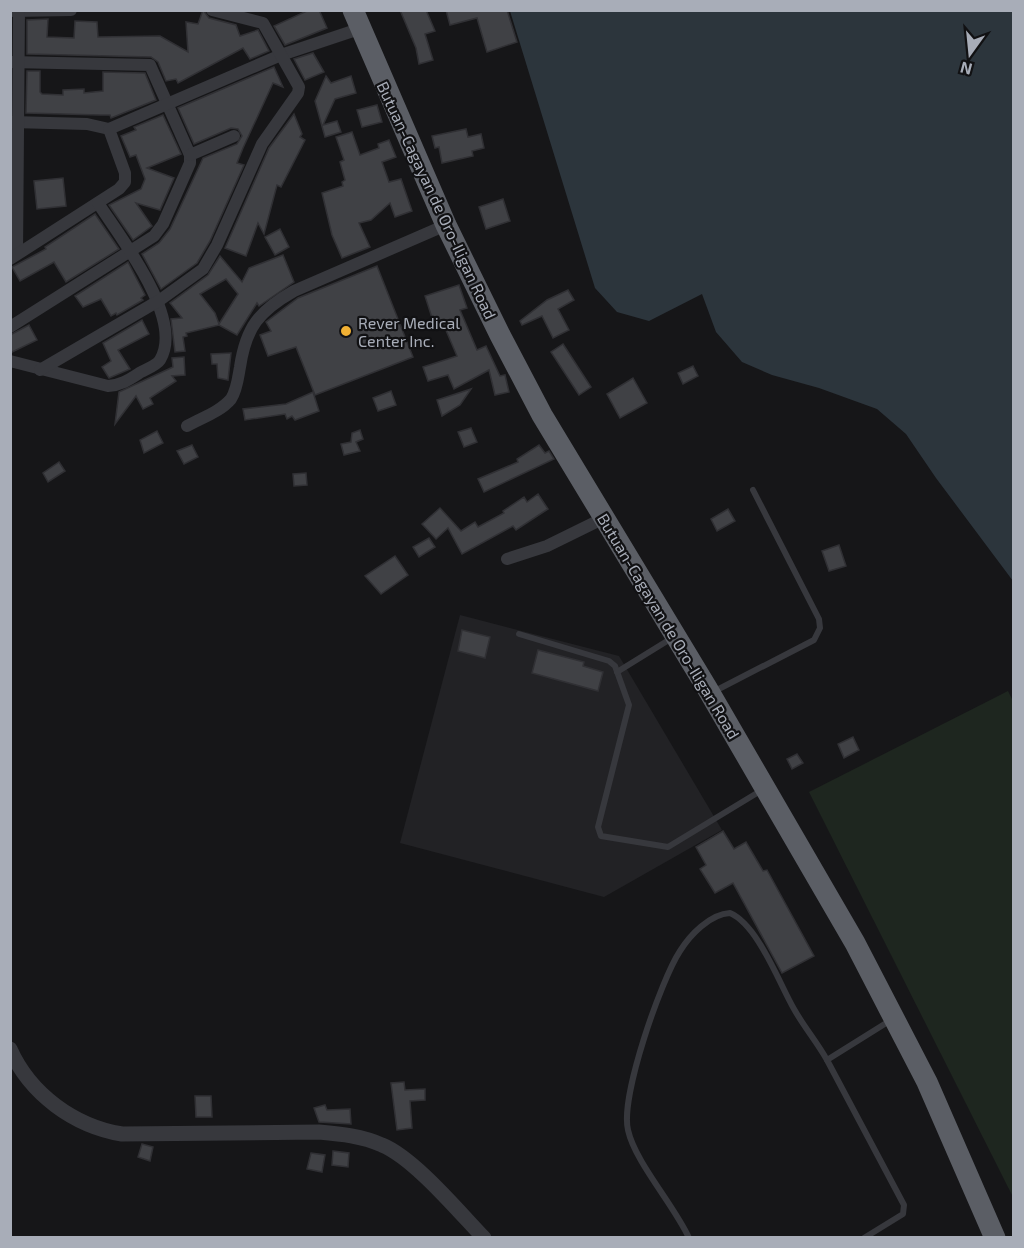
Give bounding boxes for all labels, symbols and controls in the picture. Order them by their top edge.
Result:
north arrow [940,24,1000,84]
text: N [958,58,974,80]
street label: Butuan-Cagayan de Oro-Iligan Road [373,78,501,322]
place label: Rever Medical Center Inc. [358,313,460,350]
marker: Rever Medical Center Inc. [339,324,353,338]
street label: Butuan-Cagayan de Oro-Iligan Road [594,510,744,742]

